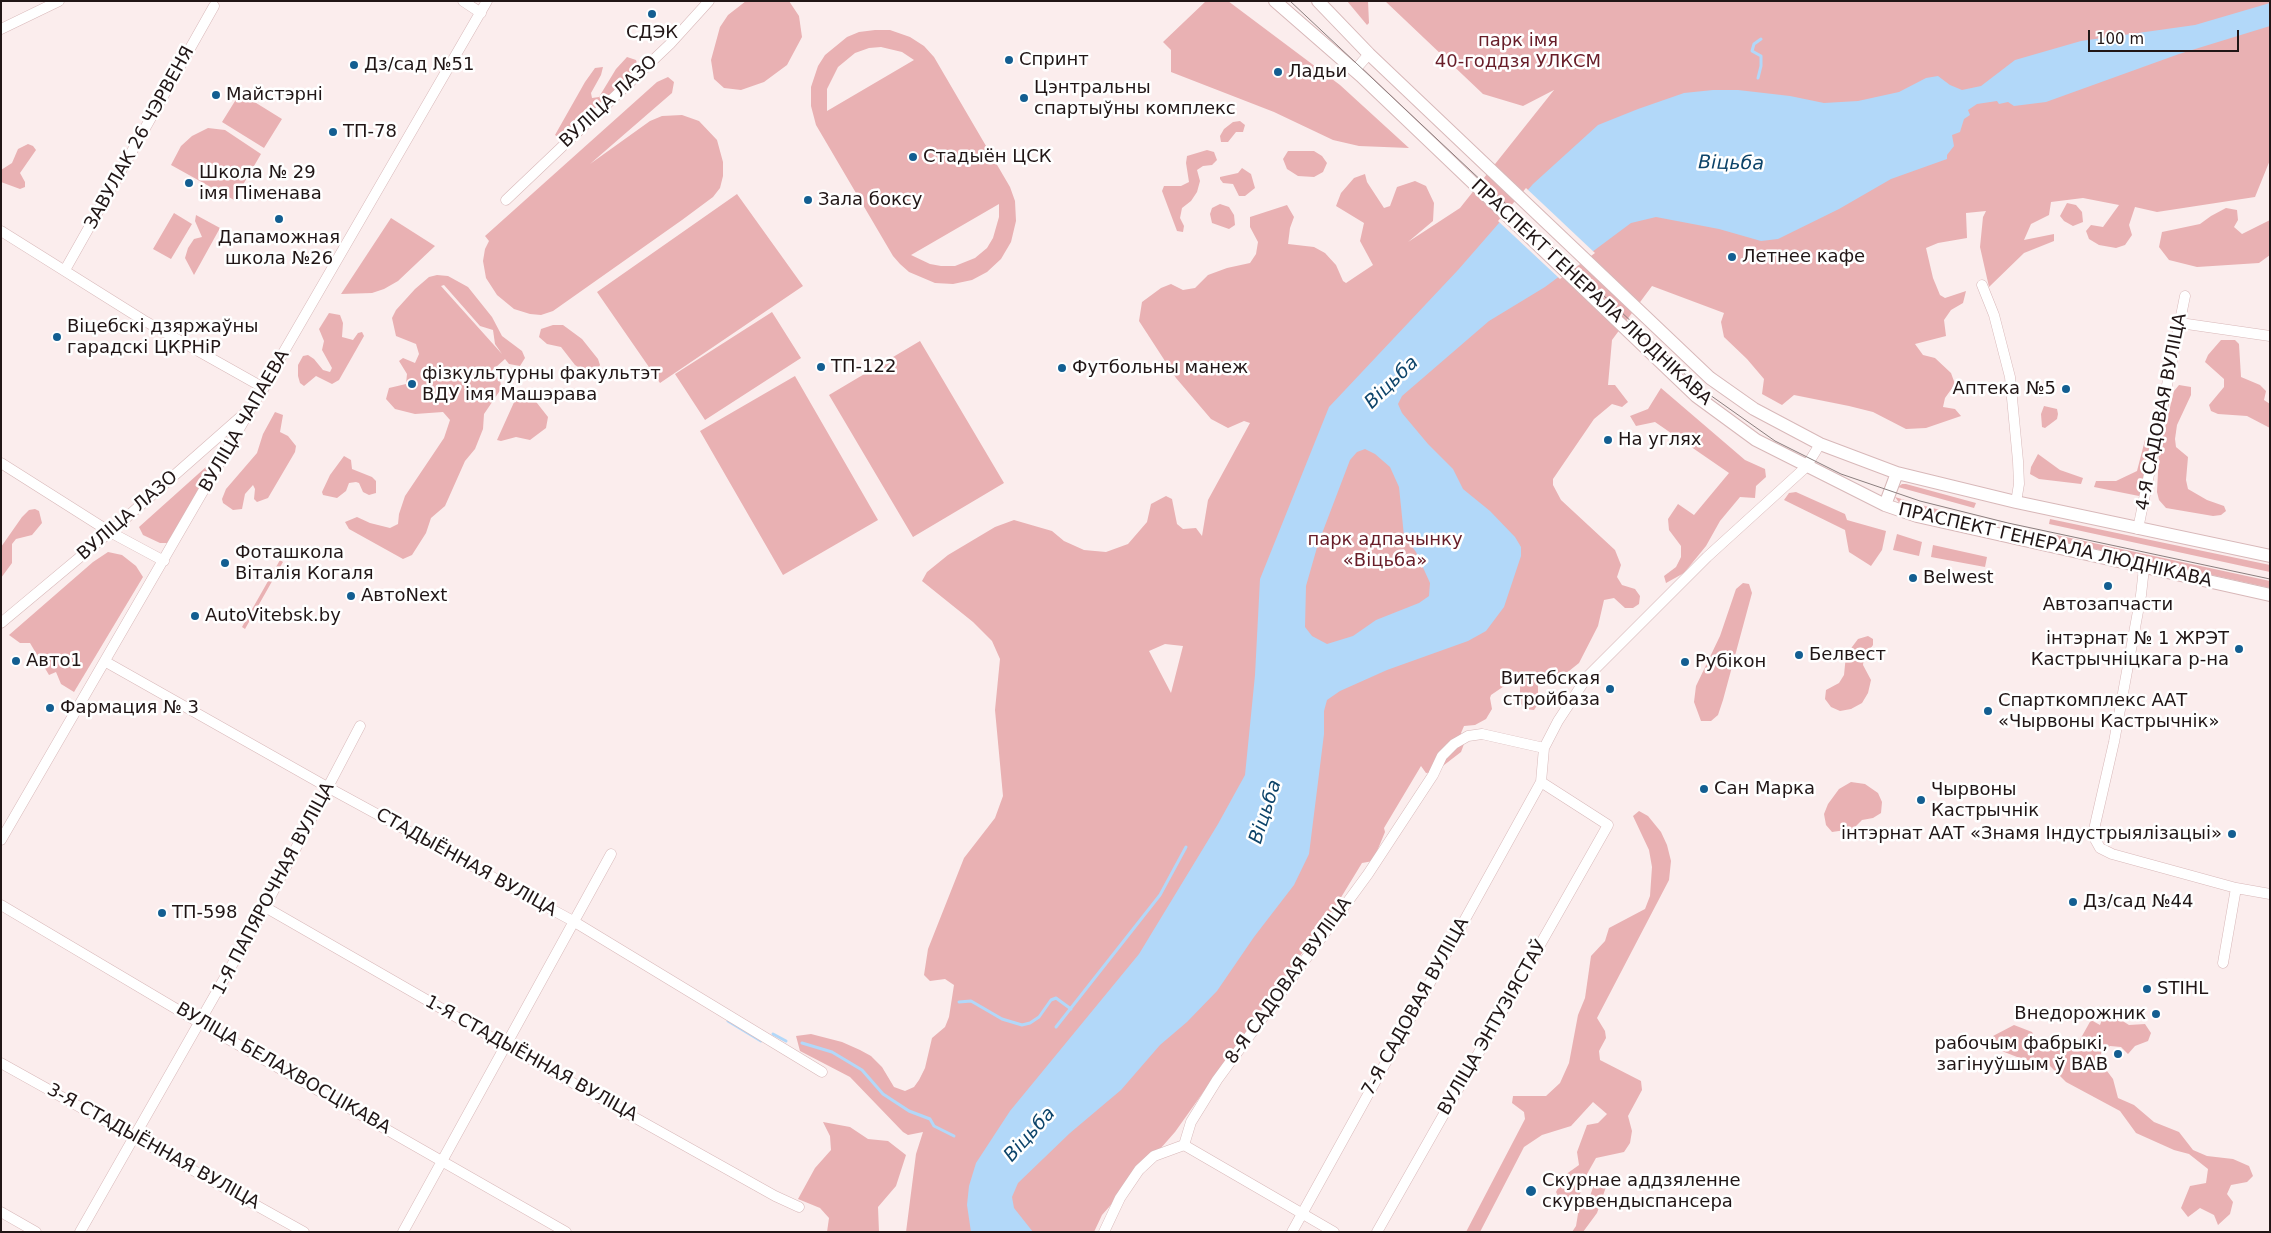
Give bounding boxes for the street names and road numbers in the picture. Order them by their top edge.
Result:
street label: ЗАВУЛАК 26 ЧЭРВЕНЯ [81,43,199,233]
street label: ВУЛІЦА ЛАЗО [556,51,662,153]
street label: ПРАСПЕКТ ГЕНЕРАЛА ЛЮДНІКАВА [1466,176,1716,410]
street label: 4-Я САДОВАЯ ВУЛІЦА [2132,311,2192,513]
street label: ВУЛІЦА ЧАПАЕВА [195,346,295,496]
street label: ВУЛІЦА ЛАЗО [73,467,183,565]
street label: ПРАСПЕКТ ГЕНЕРАЛА ЛЮДНІКАВА [1896,499,2214,593]
street label: 1-Я ПАПЯРОЧНАЯ ВУЛІЦА [209,779,339,999]
street label: СТАДЫЁННАЯ ВУЛІЦА [372,804,560,922]
street label: 8-Я САДОВАЯ ВУЛІЦА [1221,893,1357,1069]
street label: 7-Я САДОВАЯ ВУЛІЦА [1358,914,1474,1100]
street label: ВУЛІЦА ЭНТУЗІЯСТАЎ [1434,937,1552,1119]
street label: 1-Я СТАДЫЁННАЯ ВУЛІЦА [421,992,641,1126]
street label: ВУЛІЦА БЕЛАХВОСЦІКАВА [172,999,394,1139]
street label: 3-Я СТАДЫЁННАЯ ВУЛІЦА [43,1080,263,1214]

